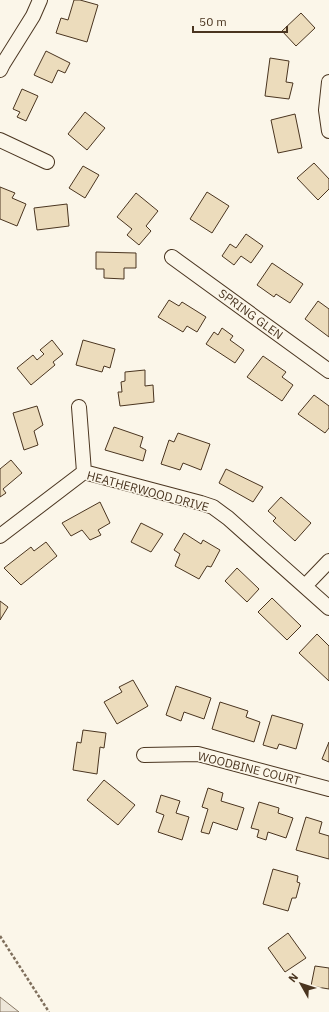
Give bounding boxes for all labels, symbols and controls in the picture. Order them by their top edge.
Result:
scale bar [193,8,287,34]
text: 50 m [199,14,227,29]
street label: SPRING GLEN [216,286,286,342]
street label: HEATHERWOOD DRIVE [85,467,211,515]
street label: WOODBINE COURT [196,748,302,788]
north arrow [281,964,321,1004]
text: N [285,970,301,985]

